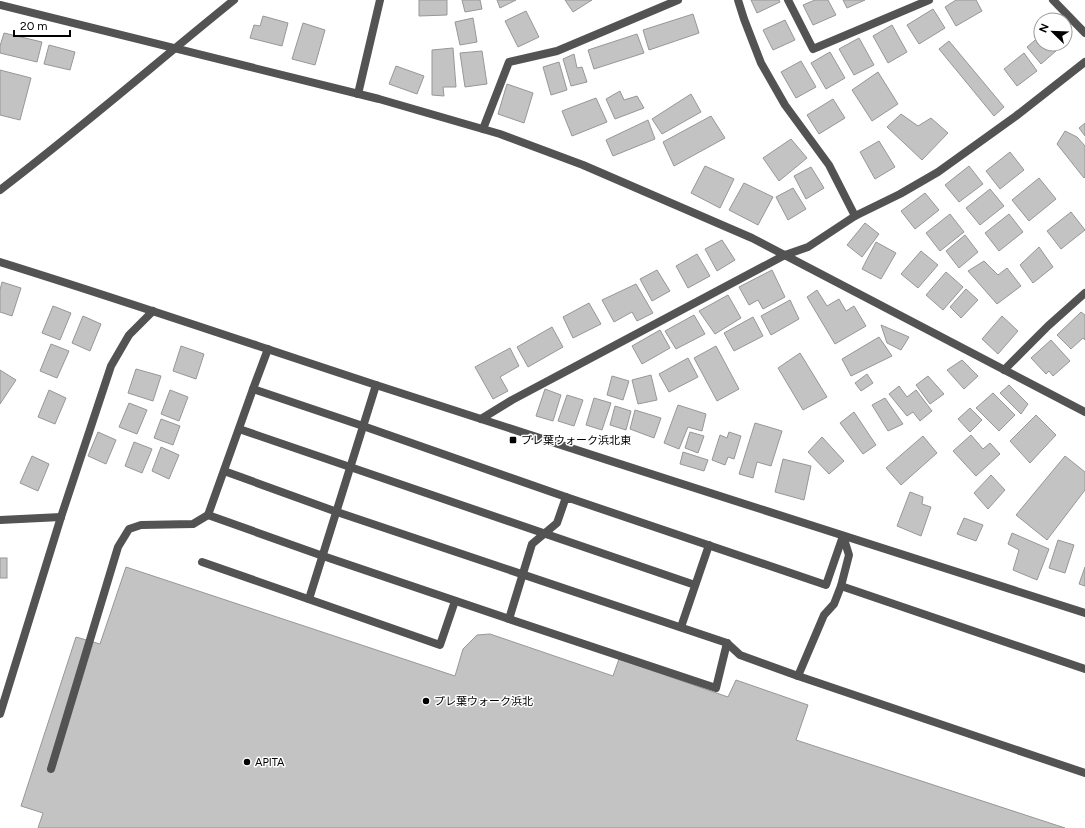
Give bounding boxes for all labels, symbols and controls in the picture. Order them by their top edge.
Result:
scale bar [14,12,70,38]
north arrow [1033,12,1073,52]
text: 20 m [20,19,48,33]
text: N [1037,22,1052,35]
place label: プレ葉ウォーク浜北東 [521,434,631,447]
marker: プレ葉ウォーク浜北東 [508,435,518,445]
place label: プレ葉ウォーク浜北 [434,695,533,708]
marker: プレ葉ウォーク浜北 [421,696,431,706]
place label: APITA [255,756,285,769]
marker: APITA [242,757,252,767]

